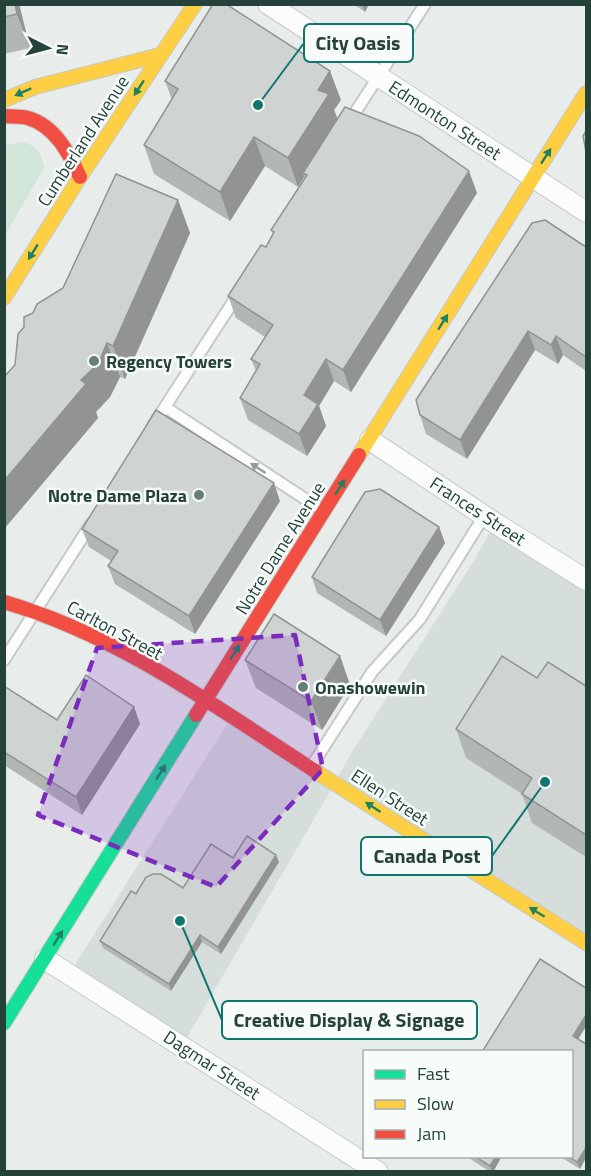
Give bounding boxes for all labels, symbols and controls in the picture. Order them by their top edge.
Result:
north arrow [18,18,78,78]
callout: City Oasis [304,24,413,62]
text: City Oasis [316,27,401,58]
text: N [50,43,75,56]
street label: Cumberland Avenue [30,70,136,212]
street label: Edmonton Street [383,73,507,167]
one-way arrow [133,80,144,96]
one-way arrow [13,87,31,97]
one-way arrow [540,148,551,164]
one-way arrow [28,244,39,260]
one-way arrow [438,313,449,330]
place label: Regency Towers [106,348,232,375]
marker: Regency Towers [87,354,101,368]
one-way arrow [250,463,266,474]
street label: Frances Street [425,470,532,553]
street label: Notre Dame Avenue [228,476,332,620]
one-way arrow [335,479,346,495]
place label: Notre Dame Plaza [48,482,187,509]
marker: Notre Dame Plaza [192,488,206,502]
street label: Carlton Street [62,593,168,667]
one-way arrow [230,643,241,660]
place label: Onashowewin [315,674,425,701]
marker: Onashowewin [296,680,310,694]
street label: Ellen Street [346,762,435,832]
one-way arrow [155,764,166,780]
one-way arrow [365,801,381,813]
callout: Canada Post [361,837,492,875]
text: Canada Post [373,840,481,871]
one-way arrow [529,907,545,918]
one-way arrow [53,930,64,946]
callout: Creative Display & Signage [222,1001,477,1039]
text: Creative Display & Signage [234,1004,465,1035]
street label: Dagmar Street [158,1024,266,1107]
legend [363,1050,573,1158]
text: Fast [417,1060,450,1087]
text: Slow [417,1090,454,1117]
text: Jam [417,1120,446,1147]

